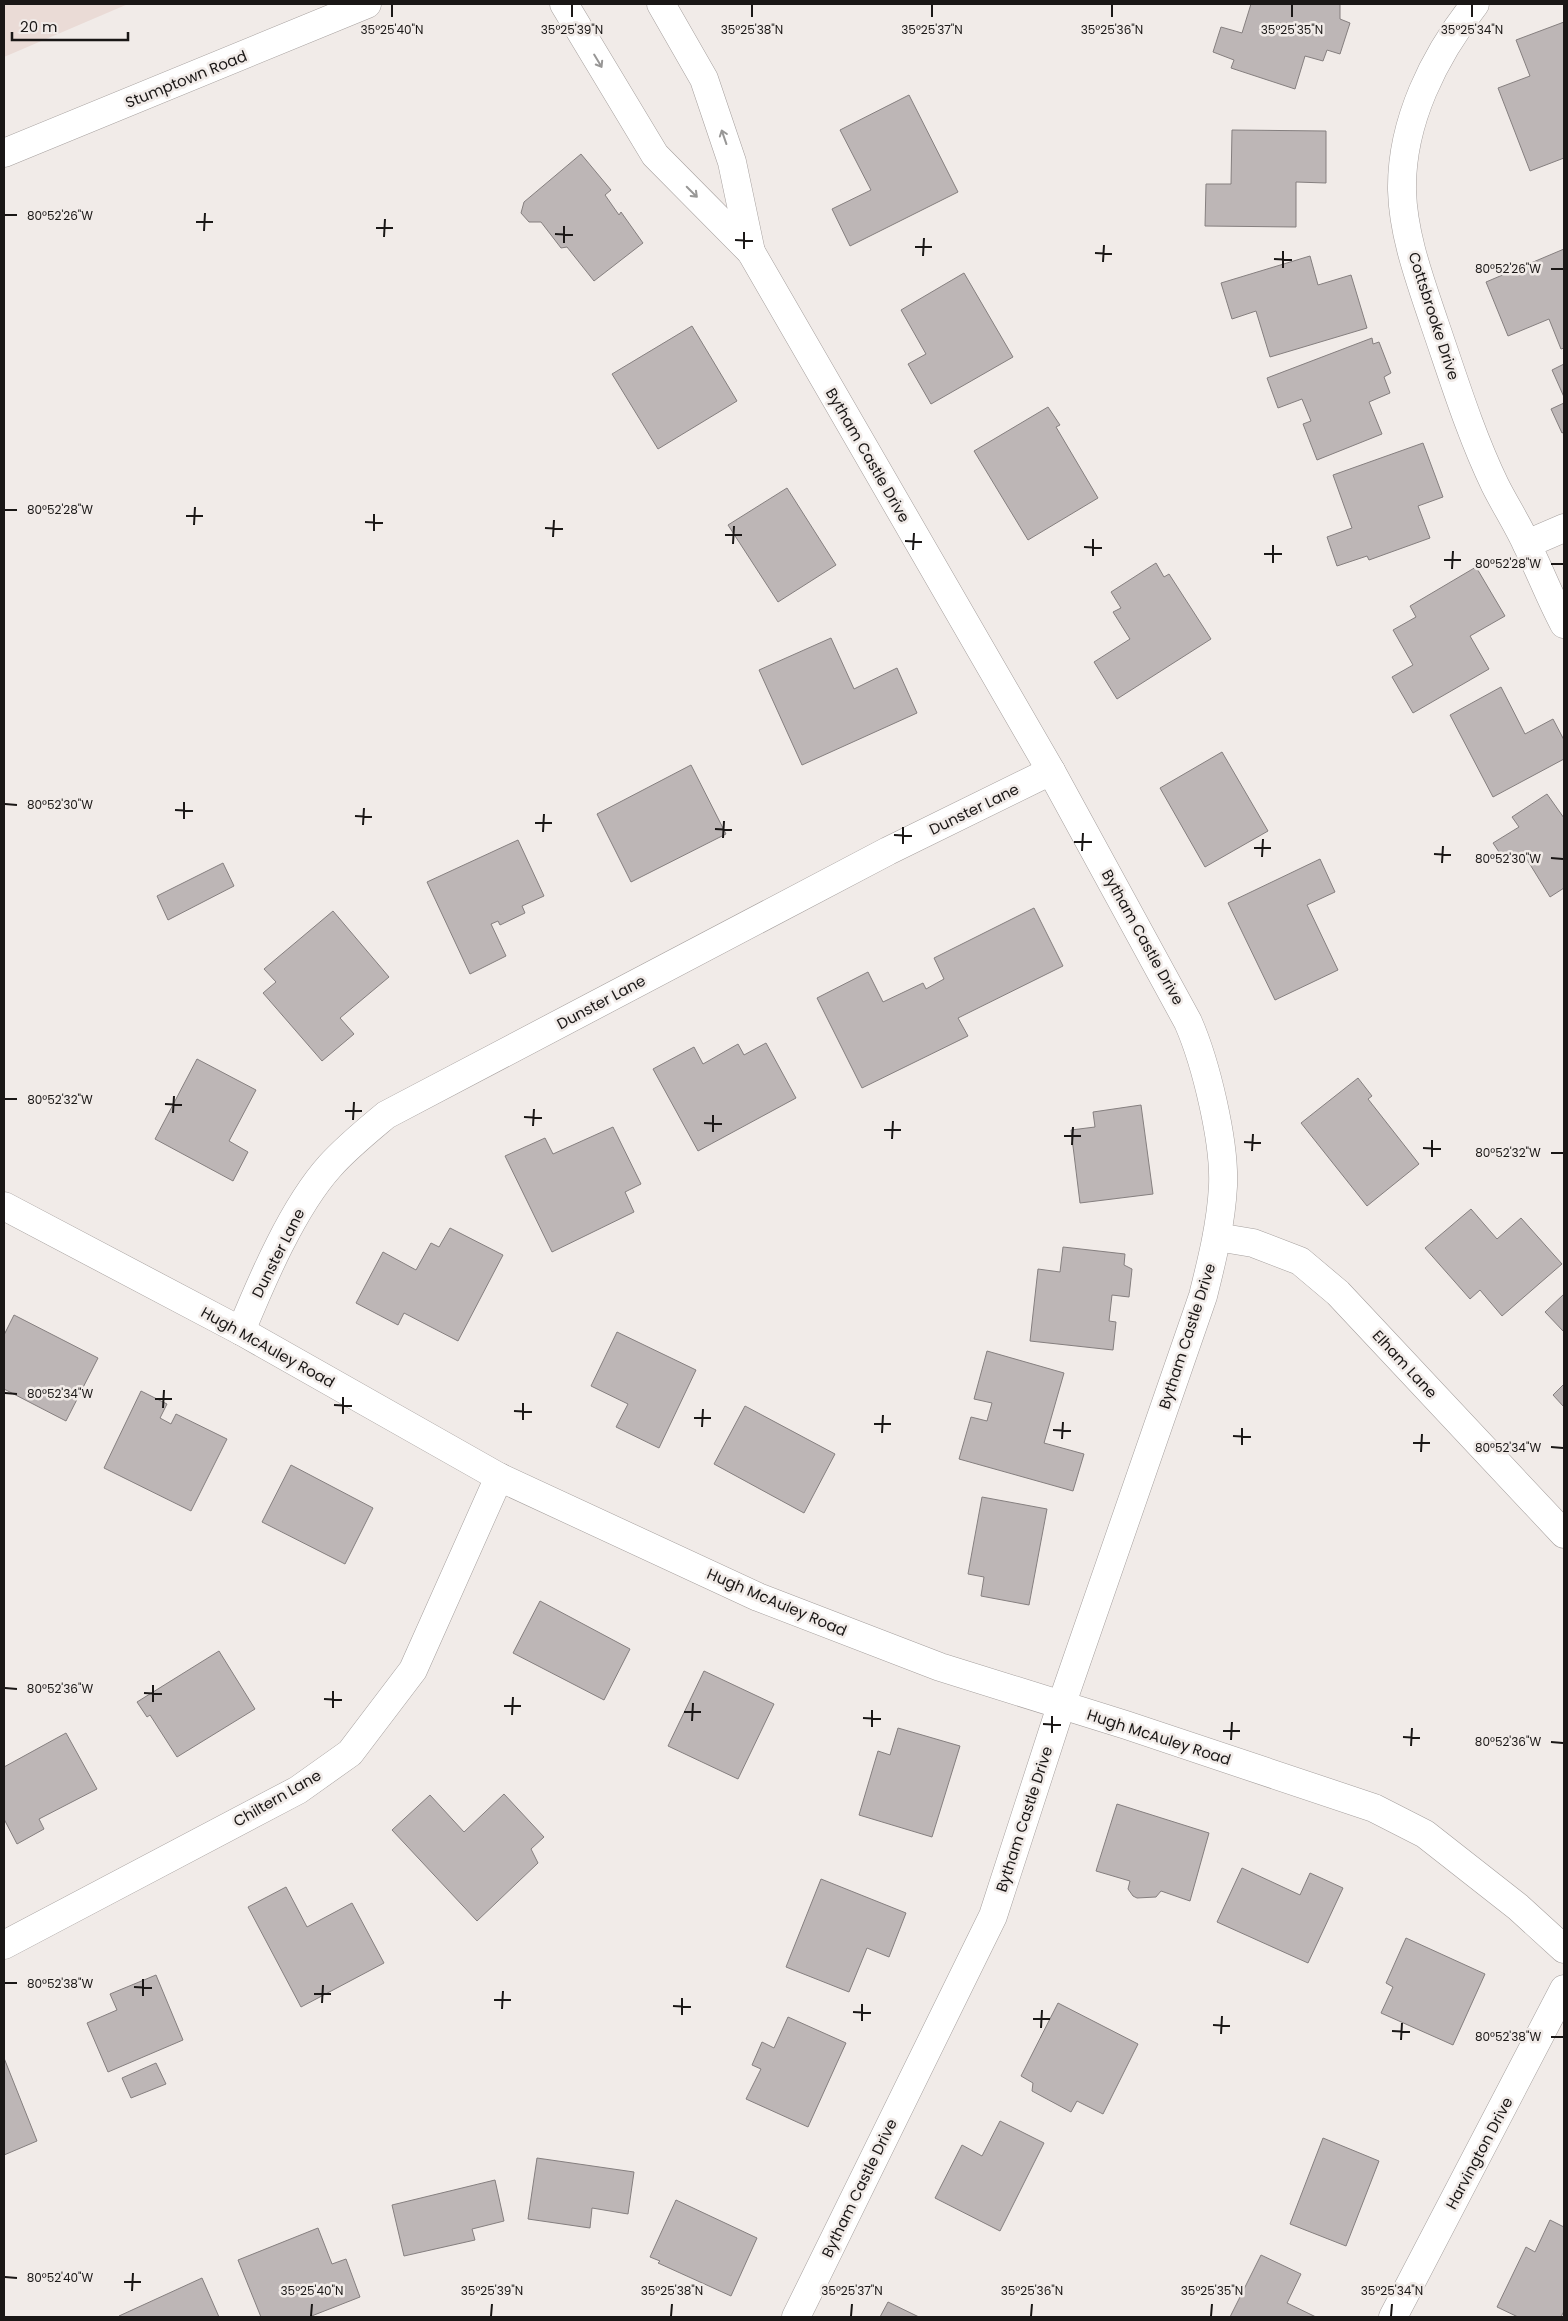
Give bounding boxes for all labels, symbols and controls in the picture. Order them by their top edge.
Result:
scale bar [12,10,129,42]
text: 20 m [20,16,58,37]
text: 35°25'40"N [361,21,423,38]
text: 35°25'39"N [541,21,603,38]
text: 35°25'38"N [721,21,783,38]
text: 35°25'37"N [901,21,963,38]
text: 35°25'36"N [1081,21,1143,38]
text: 35°25'35"N [1261,21,1323,38]
text: 35°25'34"N [1441,21,1503,38]
street label: Stumptown Road [122,45,250,113]
one-way arrow [594,53,604,67]
one-way arrow [719,130,728,145]
one-way arrow [685,186,697,198]
text: 80°52'26"W [27,207,93,224]
street label: Cottsbrooke Drive [1403,249,1465,383]
text: 80°52'26"W [1475,260,1541,277]
street label: Bytham Castle Drive [821,384,915,526]
text: 80°52'28"W [27,501,93,518]
text: 80°52'28"W [1475,555,1541,572]
street label: Dunster Lane [926,778,1022,840]
text: 80°52'30"W [27,796,93,813]
text: 80°52'30"W [1475,850,1541,867]
street label: Bytham Castle Drive [1097,865,1189,1009]
street label: Dunster Lane [553,970,649,1034]
text: 80°52'32"W [27,1091,93,1108]
text: 80°52'32"W [1475,1144,1541,1161]
street label: Dunster Lane [247,1205,309,1301]
street label: Bytham Castle Drive [1154,1261,1220,1411]
street label: Hugh McAuley Road [197,1301,339,1393]
street label: Elham Lane [1368,1325,1442,1403]
text: 80°52'34"W [27,1385,93,1402]
text: 80°52'34"W [1475,1439,1541,1456]
street label: Hugh McAuley Road [704,1563,850,1641]
text: 80°52'36"W [27,1680,93,1697]
street label: Hugh McAuley Road [1084,1704,1234,1770]
text: 80°52'36"W [1475,1733,1541,1750]
street label: Bytham Castle Drive [991,1744,1057,1894]
street label: Chiltern Lane [229,1764,325,1832]
text: 80°52'38"W [27,1975,93,1992]
text: 80°52'38"W [1475,2028,1541,2045]
street label: Harvington Drive [1441,2093,1517,2213]
street label: Bytham Castle Drive [816,2115,902,2261]
text: 80°52'40"W [27,2269,94,2286]
text: 35°25'40"N [281,2282,343,2299]
text: 35°25'39"N [461,2282,523,2299]
text: 35°25'38"N [641,2282,703,2299]
text: 35°25'37"N [821,2282,883,2299]
text: 35°25'36"N [1001,2282,1063,2299]
text: 35°25'35"N [1181,2282,1243,2299]
text: 35°25'34"N [1361,2282,1423,2299]

